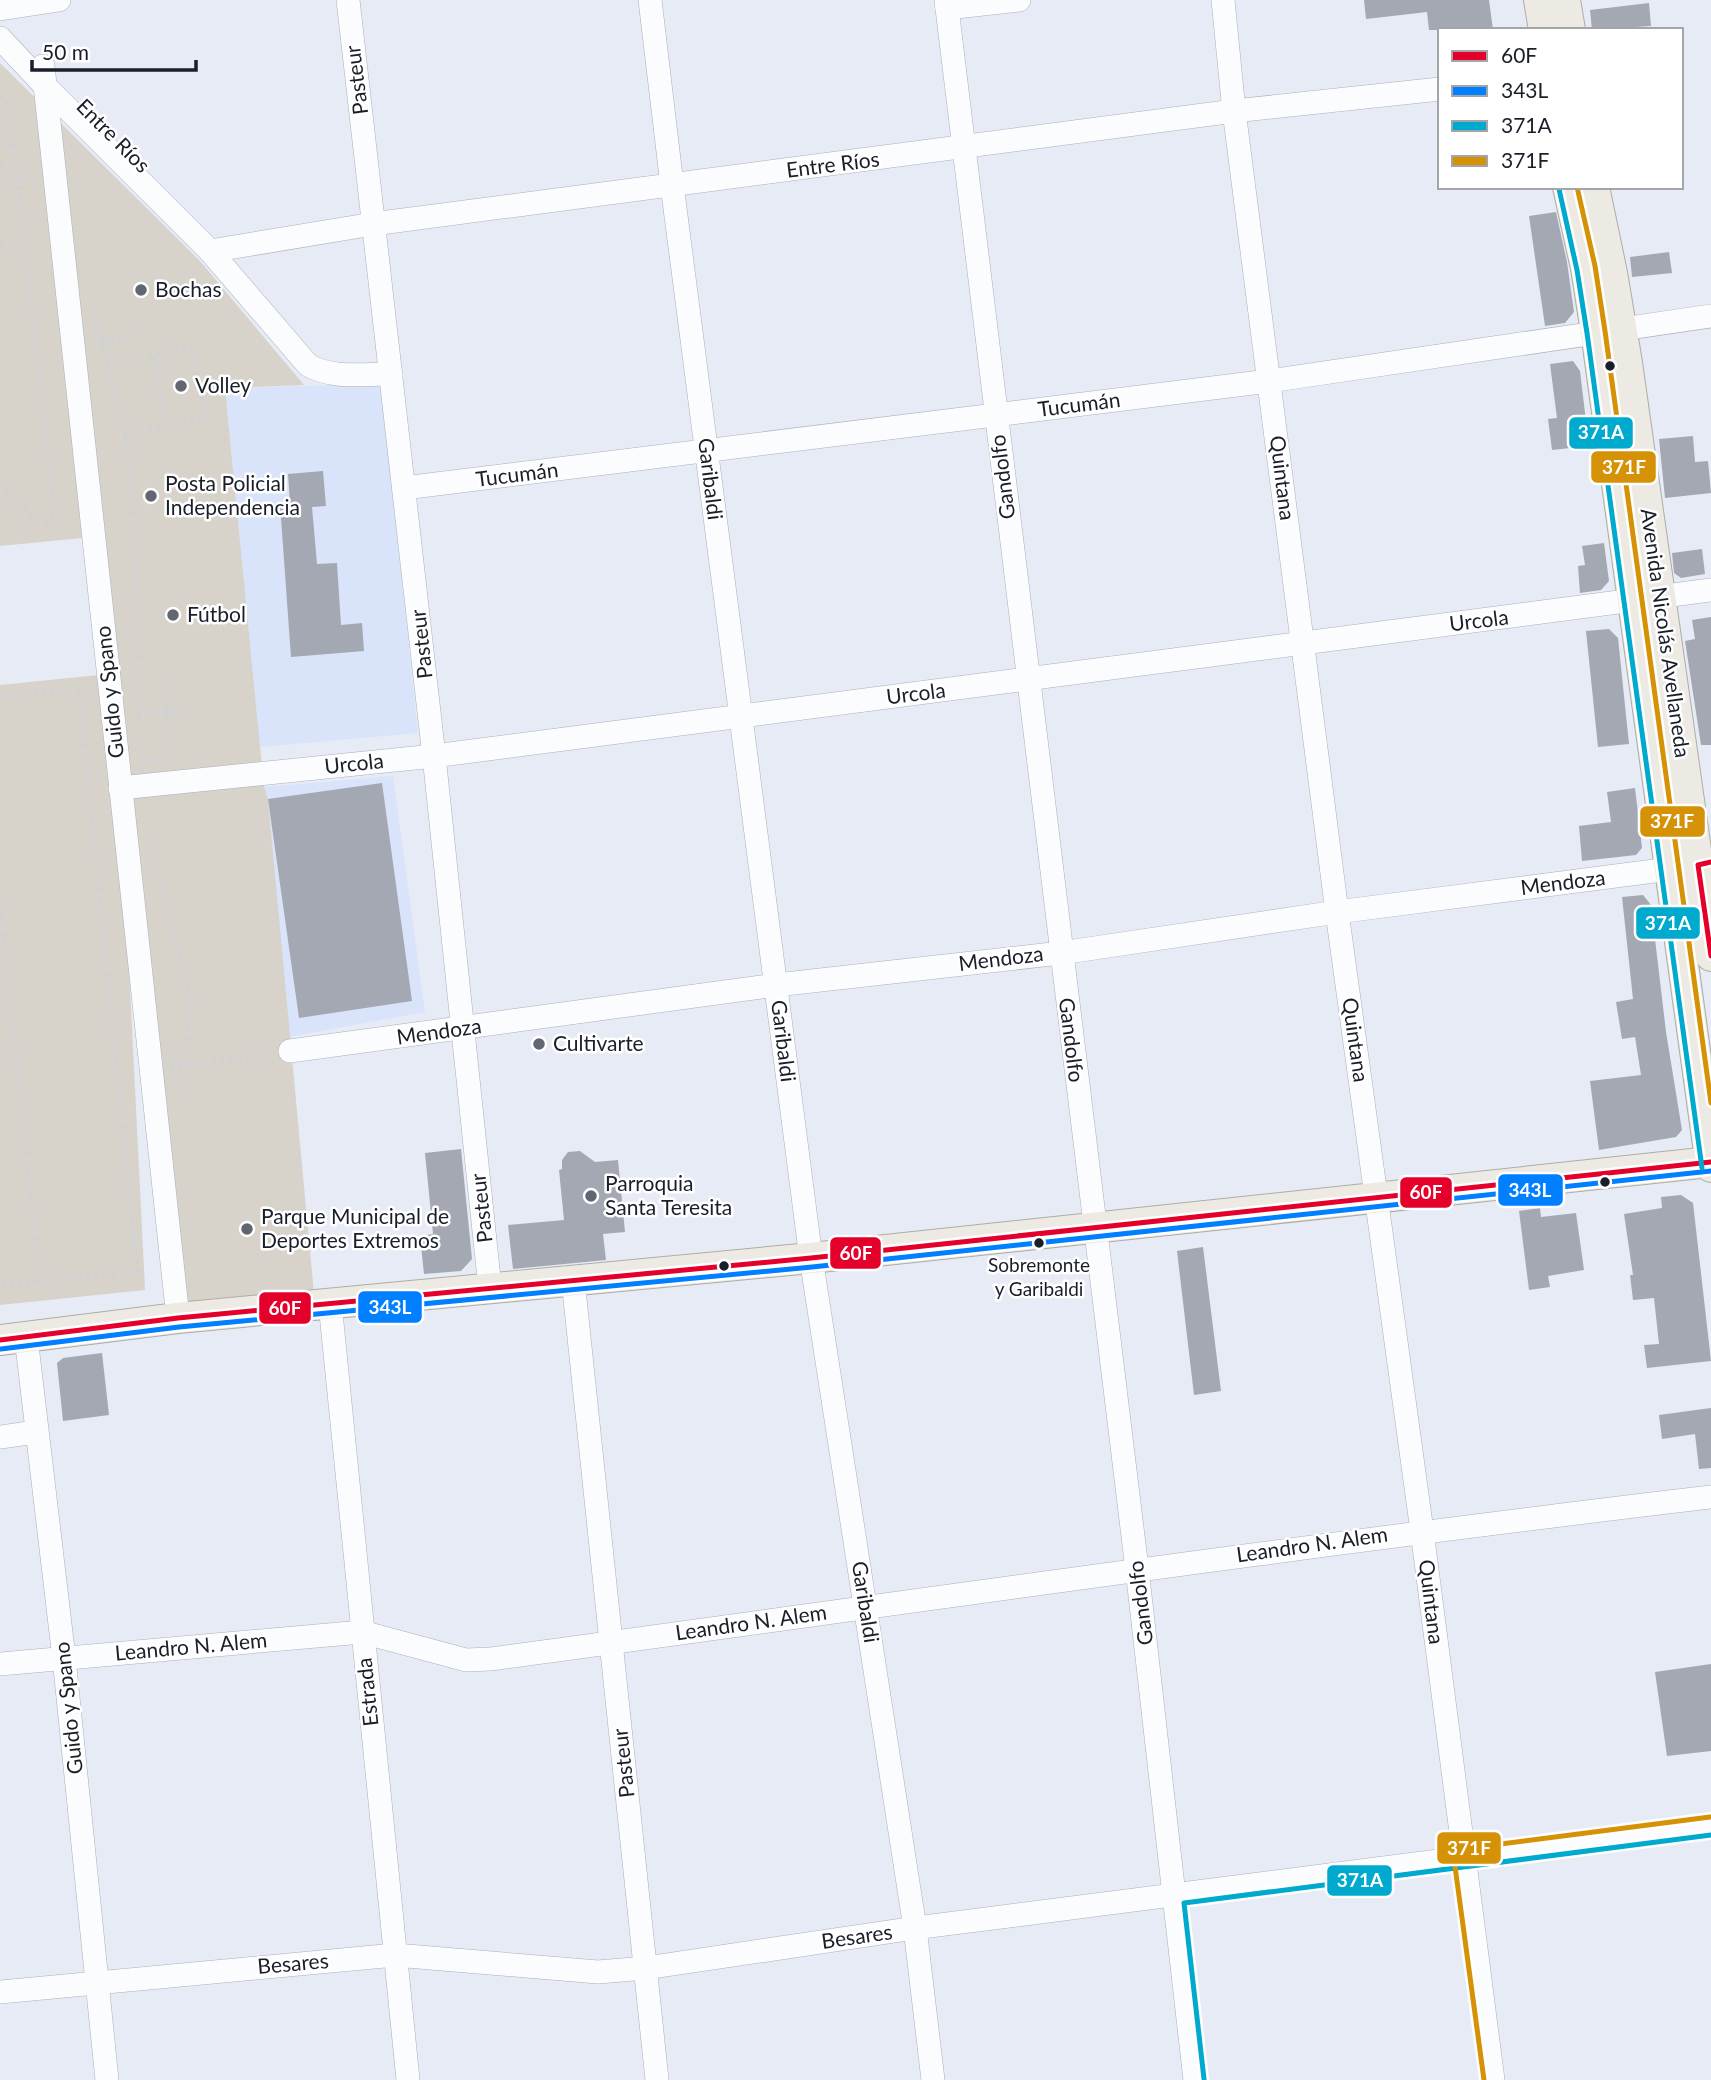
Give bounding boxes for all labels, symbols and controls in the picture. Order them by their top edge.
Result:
scale bar [32,28,196,72]
legend [1438,28,1683,189]
text: 50 m [42,39,89,64]
text: 60F [1501,42,1537,67]
street label: Pasteur [339,44,372,116]
text: 343L [1501,77,1549,102]
street label: Entre Ríos [72,93,156,177]
text: 371A [1501,112,1553,137]
street label: Entre Ríos [785,145,881,182]
text: 371F [1501,147,1550,172]
place label: Bochas [155,276,222,301]
marker: Bochas [133,282,149,298]
unlabelled marker [1603,359,1617,373]
place label: Volley [195,372,251,397]
marker: Volley [173,378,189,394]
street label: Tucumán [1036,386,1122,421]
line badge: 371A [1568,416,1634,450]
text: 371A [1578,420,1625,443]
street label: Gandolfo [984,433,1019,521]
street label: Quintana [1266,434,1301,522]
street label: Garibaldi [694,436,729,521]
line badge: 371F [1590,450,1657,484]
text: 371F [1602,455,1646,478]
street label: Tucumán [474,456,560,491]
place label: Posta Policial Independencia [165,470,300,519]
marker: Posta Policial Independencia [143,488,159,504]
street label: Avenida Nicolás Avellaneda [1637,507,1696,759]
place label: Fútbol [187,601,246,626]
street label: Urcola [1448,603,1510,636]
marker: Fútbol [165,607,181,623]
street label: Pasteur [404,608,437,680]
street label: Guido y Spano [89,625,128,760]
street label: Urcola [885,676,947,709]
street label: Urcola [323,747,385,778]
line badge: 371F [1639,805,1706,838]
text: 371F [1650,809,1694,832]
street label: Mendoza [1519,864,1607,899]
line badge: 371A [1635,906,1701,940]
text: 371A [1645,911,1692,934]
street label: Mendoza [957,940,1045,975]
street label: Gandolfo [1055,996,1090,1084]
street label: Quintana [1338,996,1375,1084]
street label: Garibaldi [767,998,802,1083]
street label: Mendoza [395,1012,483,1049]
place label: Cultivarte [553,1030,644,1055]
marker: Cultivarte [531,1036,547,1052]
place label: Parroquia Santa Teresita [605,1170,732,1219]
street label: Pasteur [464,1172,497,1244]
line badge: 343L [1497,1173,1564,1207]
unlabelled marker [1598,1175,1612,1189]
line badge: 60F [1399,1176,1453,1209]
text: 343L [1509,1178,1552,1201]
text: 60F [1410,1180,1443,1203]
marker: Parroquia Santa Teresita [583,1188,599,1204]
place label: Parque Municipal de Deportes Extremos [261,1203,449,1252]
marker: Parque Municipal de Deportes Extremos [239,1221,255,1237]
line badge: 60F [829,1236,882,1270]
marker: Sobremonte y Garibaldi [1032,1236,1046,1250]
text: 60F [840,1241,873,1264]
place label: Sobremonte y Garibaldi [988,1253,1090,1300]
unlabelled marker [717,1259,731,1273]
line badge: 343L [357,1290,423,1324]
line badge: 60F [258,1291,312,1325]
text: 343L [369,1295,412,1318]
text: 60F [269,1296,302,1319]
street label: Leandro N. Alem [1234,1521,1389,1567]
street label: Quintana [1415,1558,1450,1646]
street label: Garibaldi [848,1559,885,1644]
street label: Gandolfo [1122,1559,1157,1647]
street label: Leandro N. Alem [673,1599,828,1645]
street label: Leandro N. Alem [114,1626,268,1665]
street label: Guido y Spano [48,1641,87,1776]
street label: Estrada [350,1657,383,1728]
street label: Pasteur [606,1727,639,1799]
line badge: 371F [1436,1831,1502,1865]
text: 371F [1447,1836,1491,1859]
line badge: 371A [1326,1864,1393,1897]
text: 371A [1337,1868,1384,1891]
street label: Besares [820,1918,894,1953]
street label: Besares [256,1947,330,1978]

